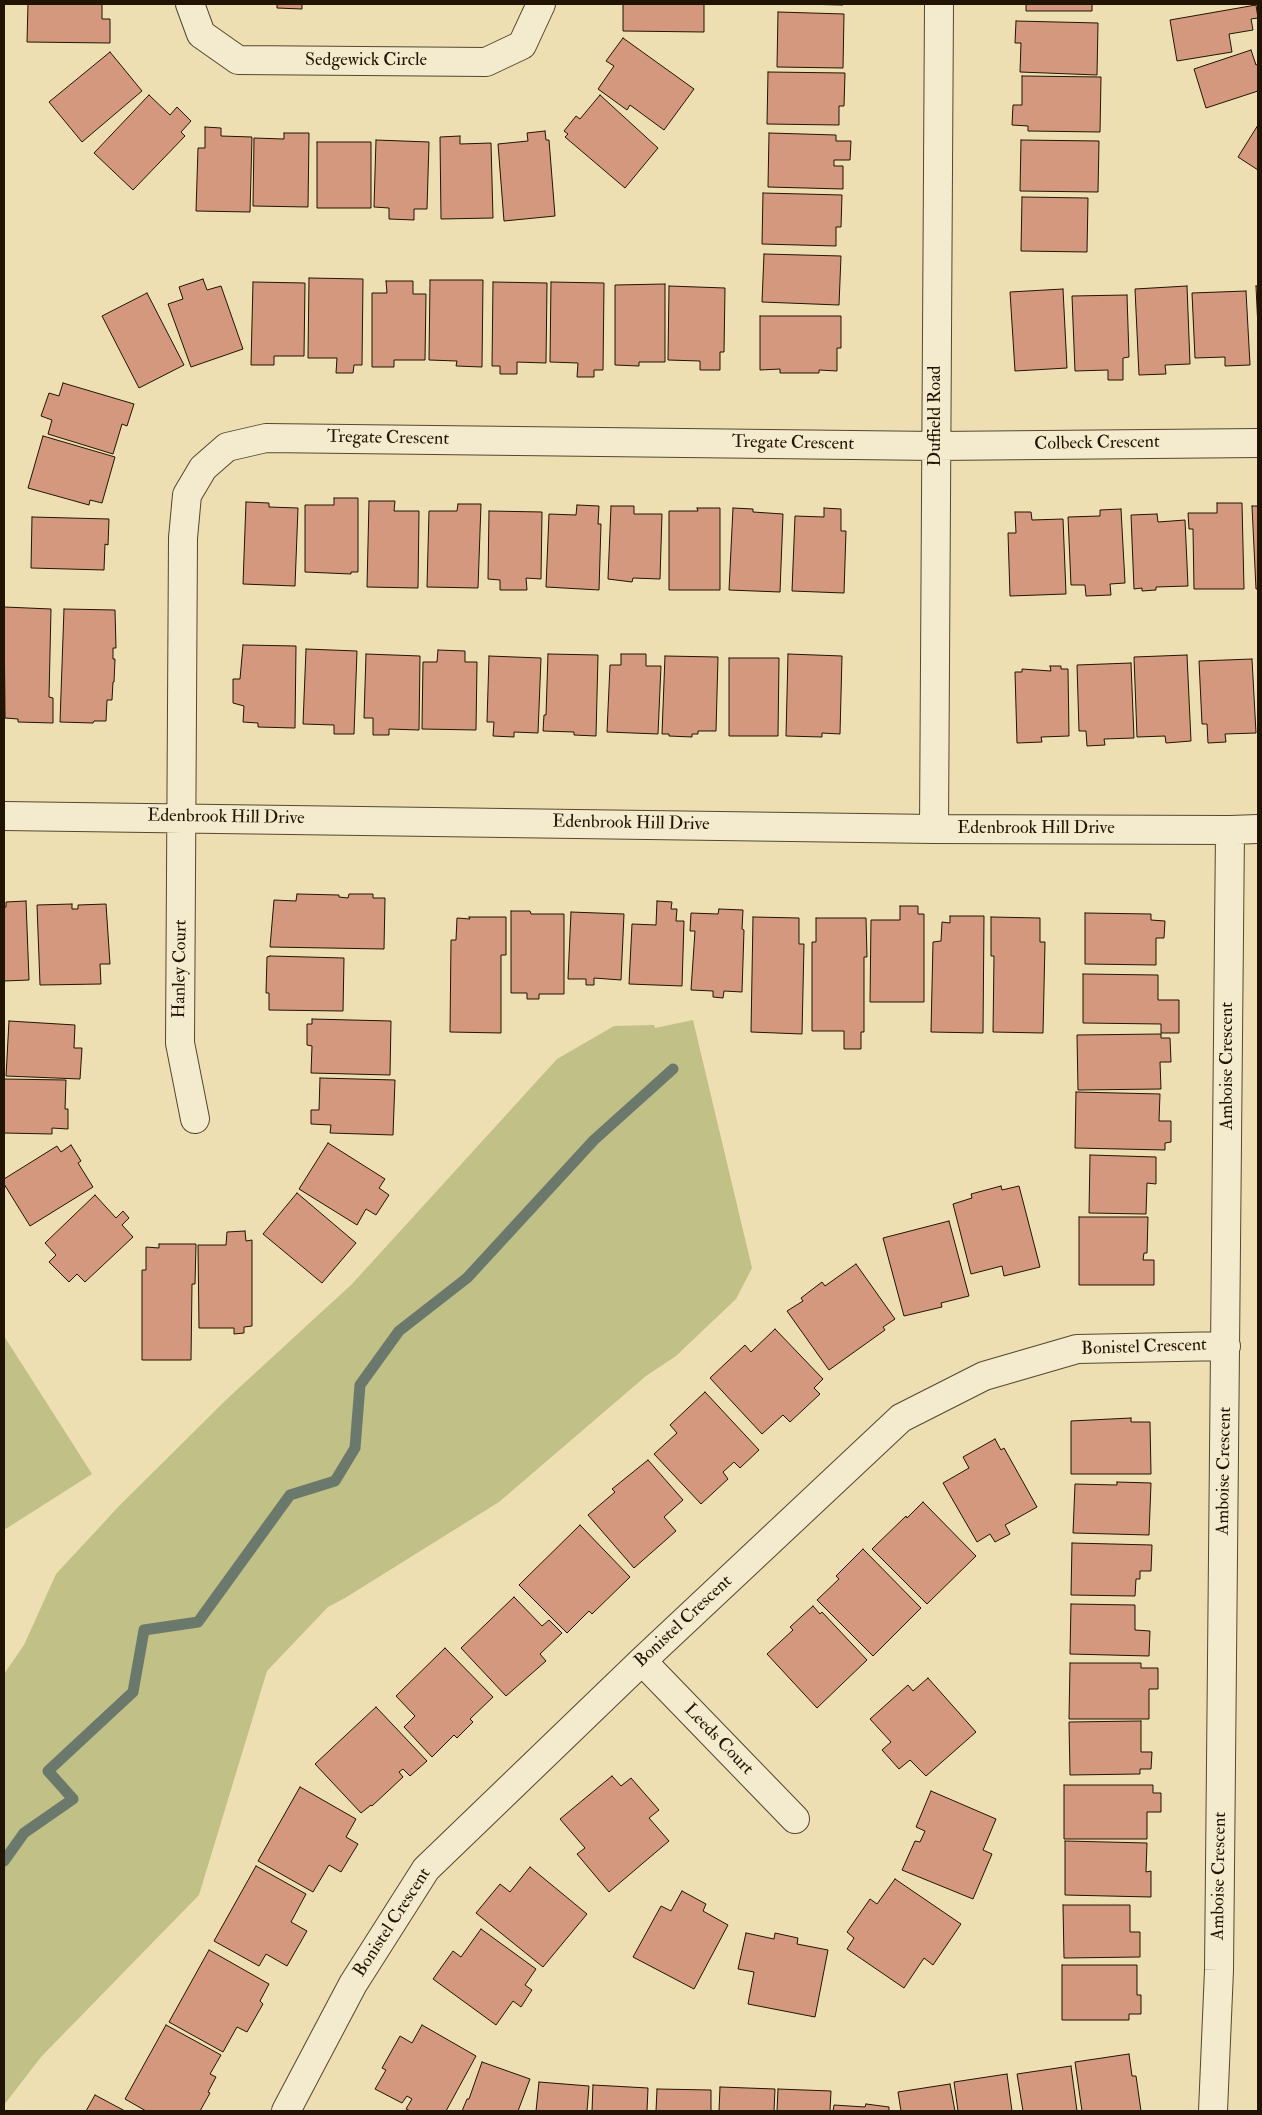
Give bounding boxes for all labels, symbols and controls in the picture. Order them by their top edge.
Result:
street label: Sedgewick Circle [305,50,427,72]
street label: Duffield Road [925,366,947,466]
street label: Tregate Crescent [327,427,449,451]
street label: Tregate Crescent [732,432,854,456]
street label: Colbeck Crescent [1034,432,1160,456]
street label: Edenbrook Hill Drive [147,806,305,830]
street label: Edenbrook Hill Drive [552,812,710,836]
street label: Edenbrook Hill Drive [957,818,1115,840]
street label: Hanley Court [169,919,193,1019]
street label: Amboise Crescent [1217,1002,1239,1130]
street label: Bonistel Crescent [1081,1335,1207,1361]
street label: Amboise Crescent [1213,1407,1237,1535]
street label: Bonistel Crescent [631,1571,737,1673]
street label: Leeds Court [679,1700,757,1780]
street label: Amboise Crescent [1208,1812,1232,1940]
street label: Bonistel Crescent [350,1864,436,1982]

